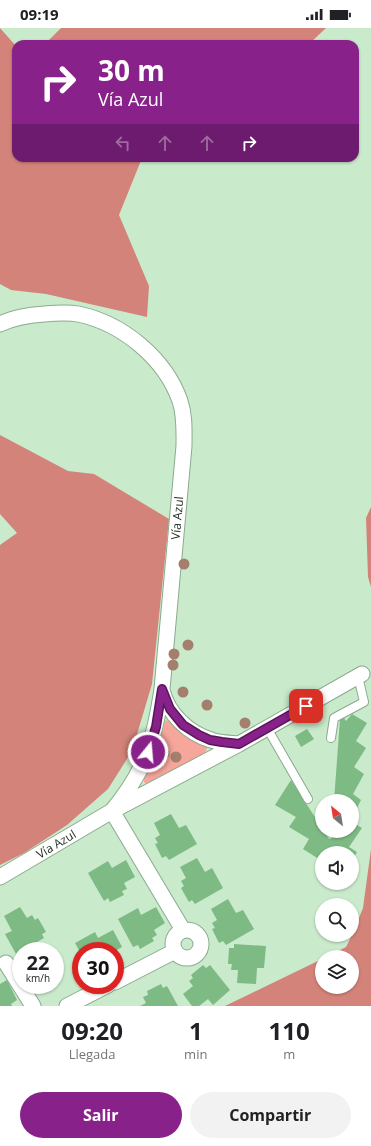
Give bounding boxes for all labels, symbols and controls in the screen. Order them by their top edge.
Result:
text: 09:19 [20,4,59,24]
text: 30 m [98,51,165,89]
icon: right [32,56,84,108]
text: Vía Azul [98,87,163,111]
icon: left [112,132,134,154]
icon: ahead [154,132,176,154]
icon: ahead [196,132,218,154]
icon: right [238,132,260,154]
street label: Vía Azul [167,496,187,540]
pin [289,689,323,723]
icon: arrive [295,695,317,717]
position arrow [127,731,169,773]
north arrow [315,794,359,838]
map controls [315,794,359,994]
street label: Vía Azul [33,825,79,863]
button: sound [315,846,359,890]
button: search [315,898,359,942]
speed limit sign: 30 [72,942,124,994]
text: 22 [27,949,49,976]
button: layers [315,950,359,994]
text: km/h [26,971,50,985]
text: 09:20 [61,1014,123,1047]
text: 1 [189,1014,203,1047]
text: 110 [269,1014,310,1047]
text: Llegada [69,1045,115,1063]
text: min [184,1045,207,1063]
text: m [283,1045,295,1063]
button: Salir [20,1092,182,1138]
button: Compartir [190,1092,351,1138]

